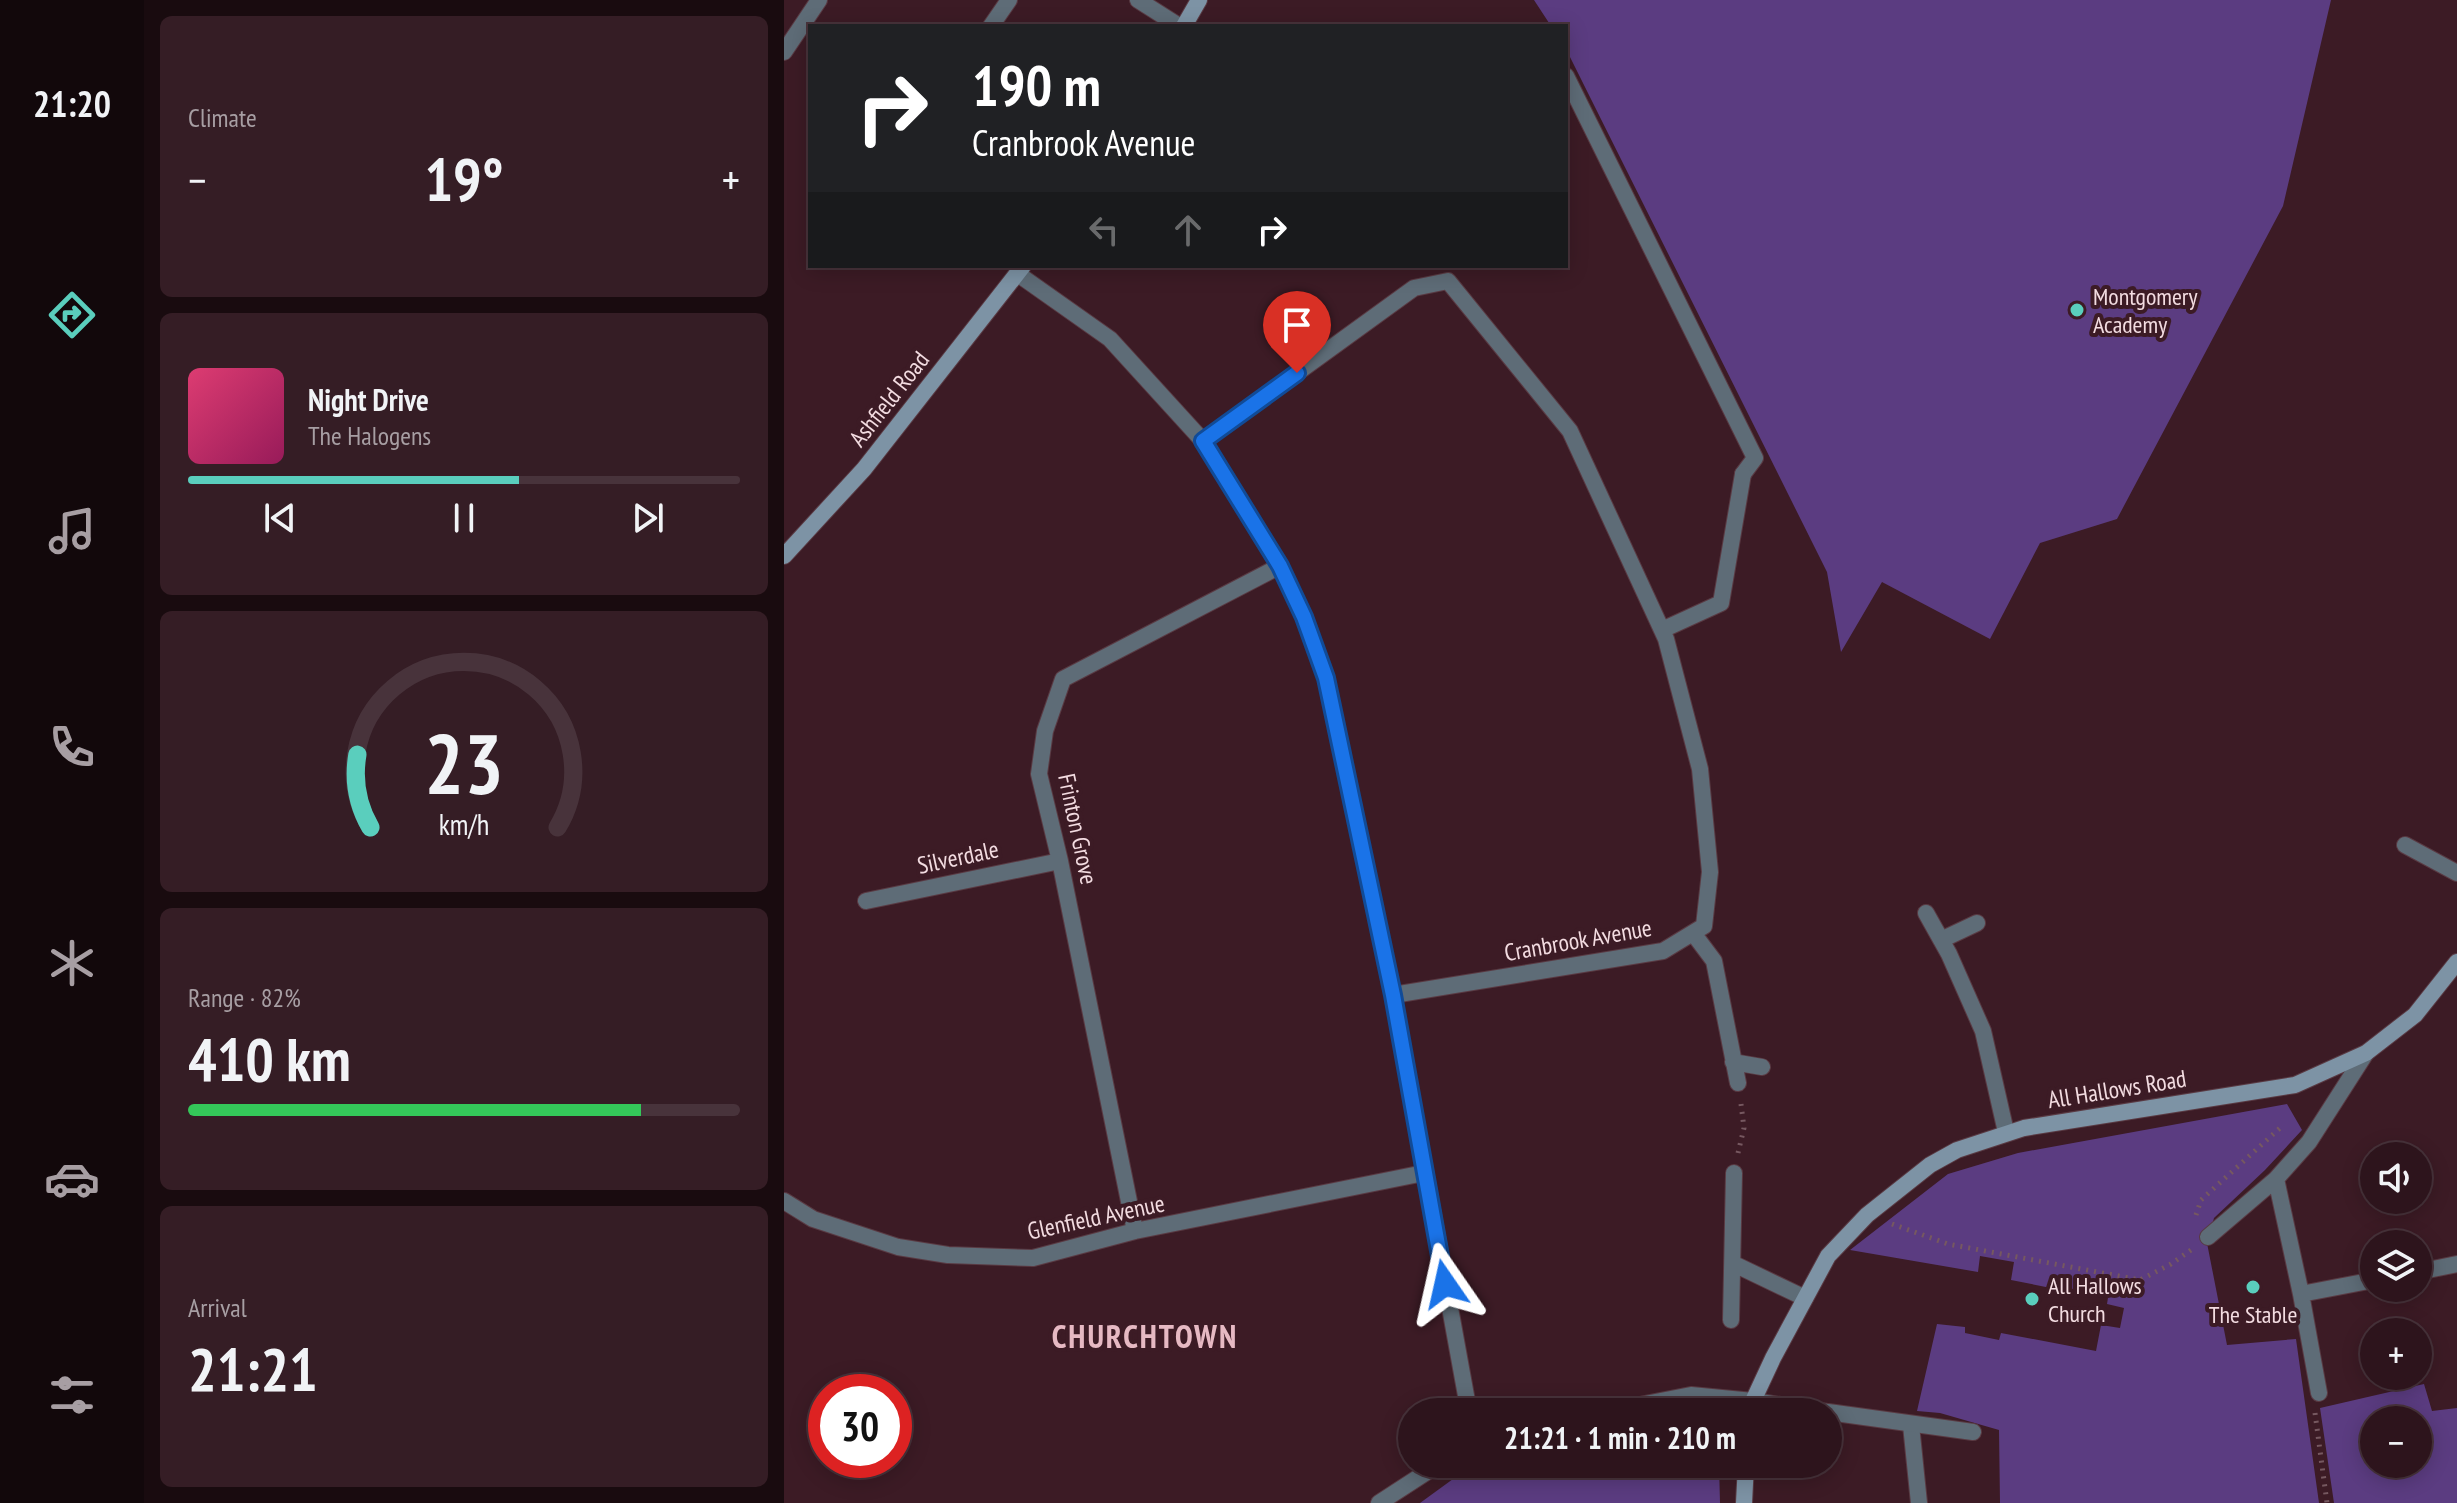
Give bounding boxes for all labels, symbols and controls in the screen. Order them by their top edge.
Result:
text: 190 m [972,49,1101,121]
icon: right [840,56,944,160]
text: 21:20 [33,80,111,127]
text: Climate [188,101,257,134]
text: Cranbrook Avenue [972,119,1196,166]
text: 19° [424,140,504,218]
text: − [188,151,206,208]
text: + [722,151,740,208]
icon: left [1082,208,1126,252]
icon: ahead [1166,208,1210,252]
icon: right [1250,208,1294,252]
place label: Montgomery Academy [2093,281,2197,340]
icon: directions [44,287,100,343]
pin [1263,291,1331,373]
marker: Montgomery Academy [2068,301,2086,319]
icon: arrive [1275,303,1319,347]
street label: Ashfield Road [842,345,936,453]
text: Night Drive [308,380,429,419]
text: The Halogens [308,419,431,452]
icon: previous [258,496,302,540]
icon: pause [442,496,486,540]
icon: next [626,496,670,540]
icon: music [44,503,100,559]
text: 23 [424,708,504,816]
icon: phone [44,719,100,775]
street label: Frinton Grove [1051,771,1105,887]
text: km/h [439,806,489,843]
street label: Silverdale [914,833,1002,881]
street label: Cranbrook Avenue [1502,912,1654,968]
icon: climate [44,935,100,991]
text: Range · 82% [188,981,301,1014]
text: 410 km [188,1020,351,1098]
street label: All Hallows Road [2046,1063,2188,1115]
map controls [2360,1142,2432,1478]
button: sound [2360,1142,2432,1214]
icon: car [44,1151,100,1207]
street label: Glenfield Avenue [1025,1187,1167,1247]
button: layers [2360,1230,2432,1302]
position arrow [1403,1242,1487,1326]
place label: All Hallows Church [2048,1270,2142,1329]
marker: The Stable [2244,1278,2262,1296]
marker: All Hallows Church [2023,1290,2041,1308]
text: Arrival [188,1291,247,1324]
place label: The Stable [2209,1299,2297,1330]
district label: CHURCHTOWN [1052,1315,1238,1357]
button: + [2360,1318,2432,1390]
text: 21:21 [188,1330,318,1408]
icon: filters [44,1367,100,1423]
speed limit sign: 30 [808,1374,912,1478]
button: − [2360,1406,2432,1478]
text: 21:21 · 1 min · 210 m [1504,1418,1736,1457]

